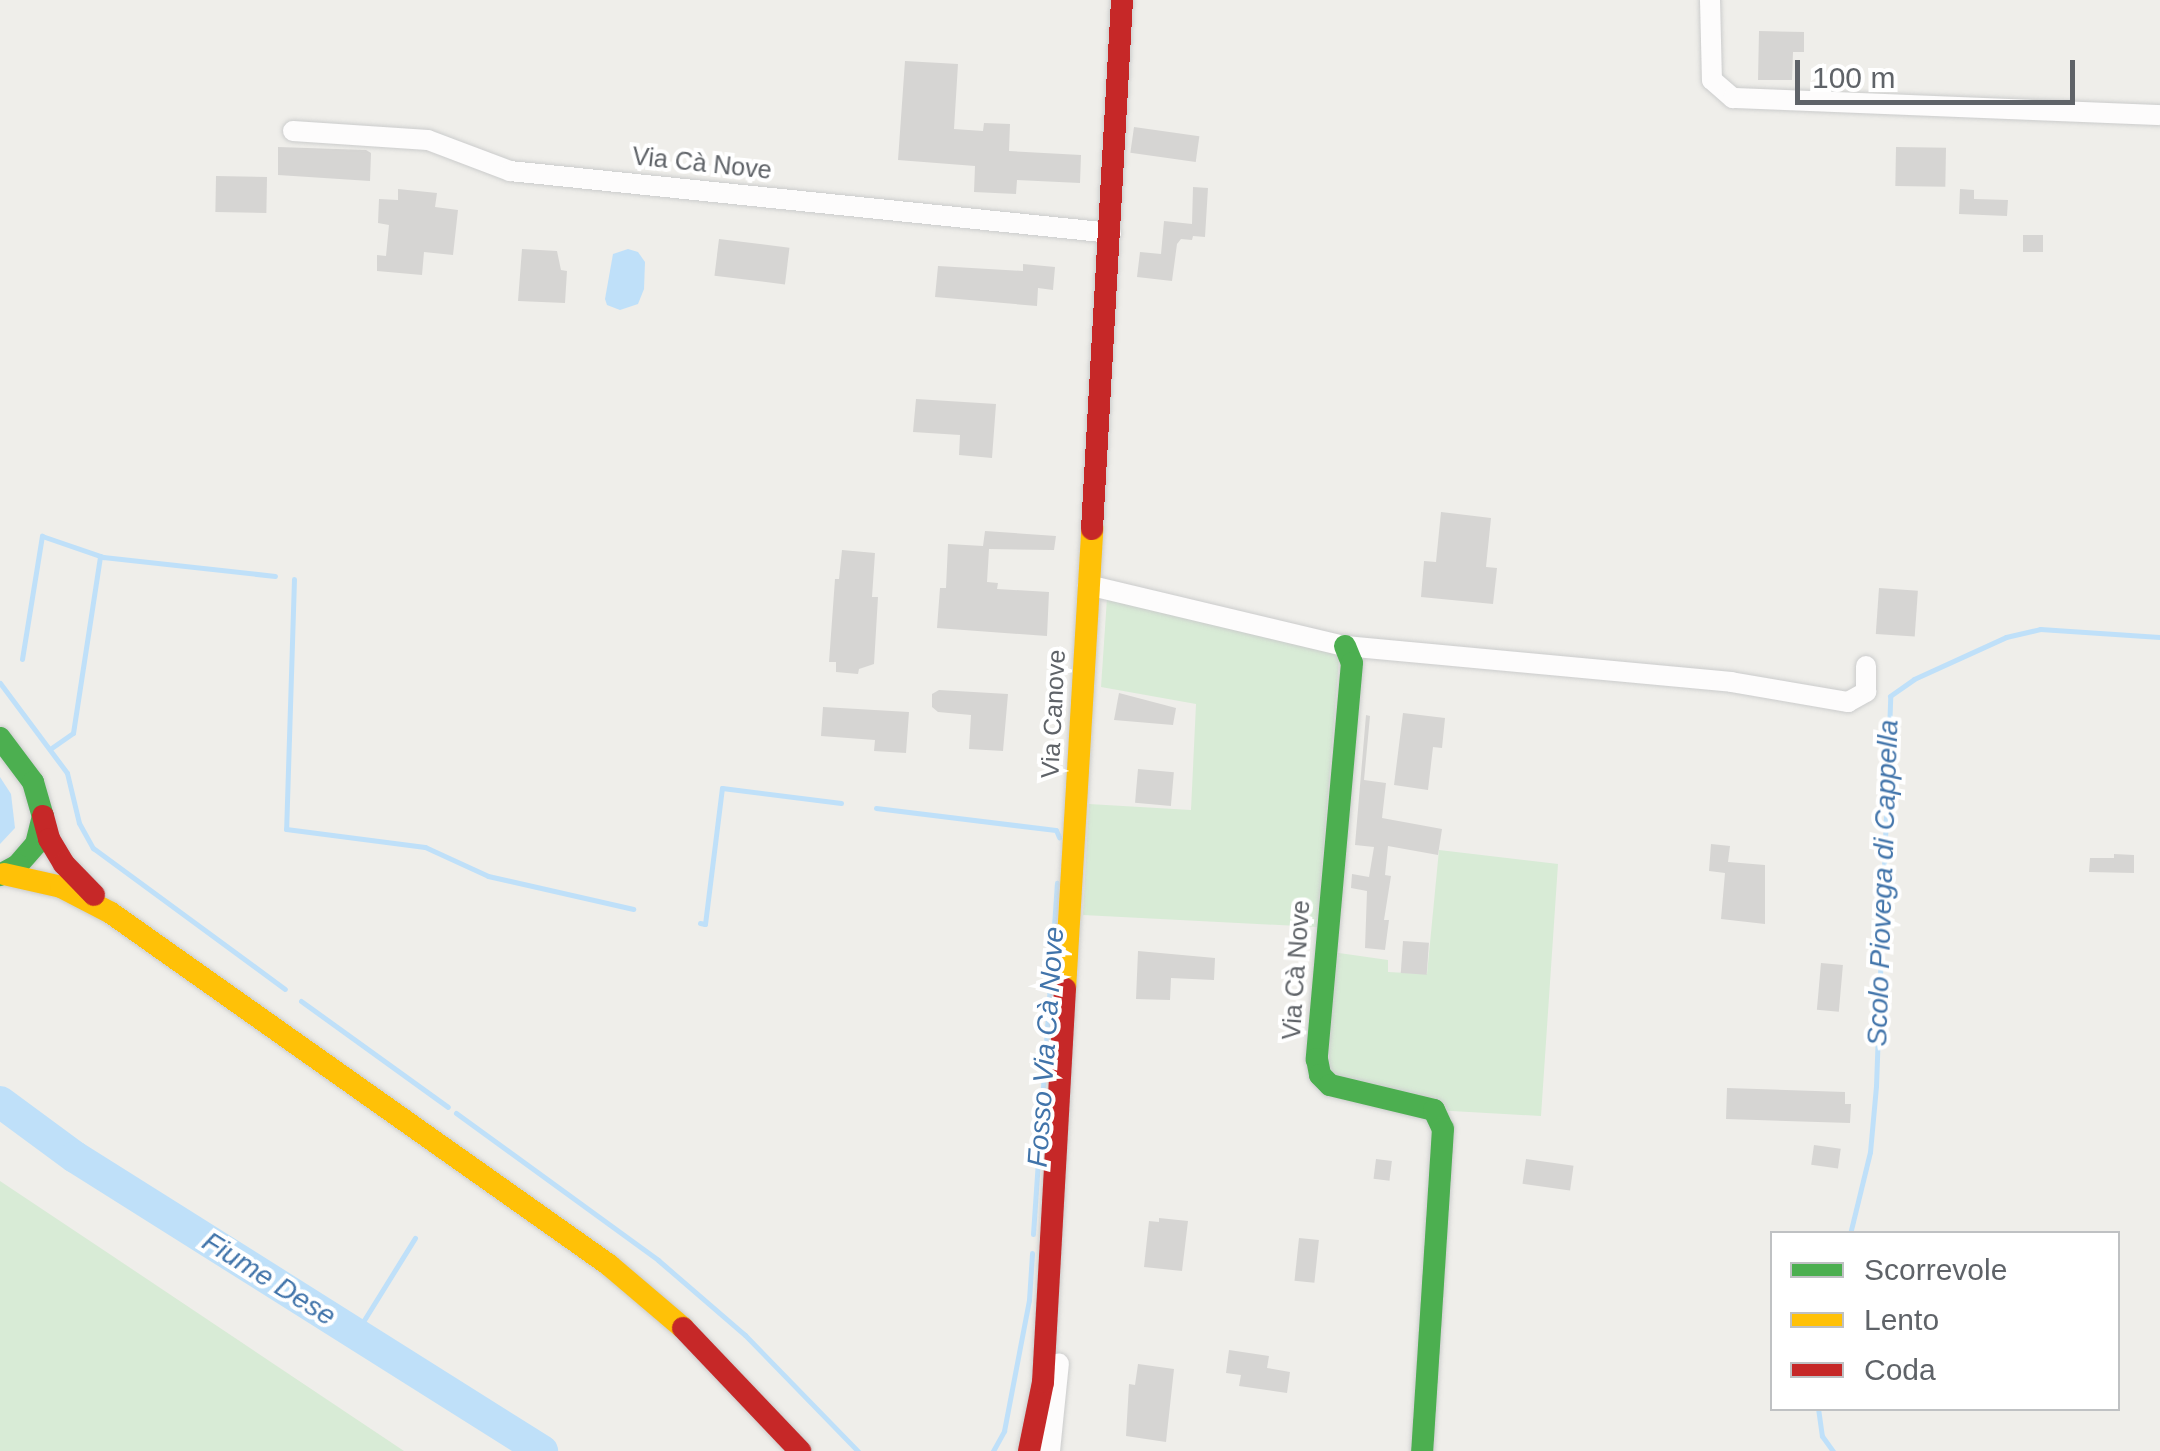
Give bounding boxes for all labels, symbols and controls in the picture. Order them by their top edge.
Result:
scale bar [1800,40,2080,102]
text: 100 m [1812,61,1895,94]
street label: Via Cà Nove [631,141,773,185]
street label: Via Canove [1035,649,1071,779]
water label: Scolo Piovega di Cappella [1861,719,1905,1047]
street label: Via Cà Nove [1276,899,1316,1041]
water label: Fosso Via Cà Nove [1021,926,1071,1168]
water label: Fiume Dese [196,1225,342,1333]
legend [1770,1231,2120,1411]
text: Scorrevole [1864,1253,2007,1286]
text: Lento [1864,1303,1939,1336]
text: Coda [1864,1353,1936,1386]

